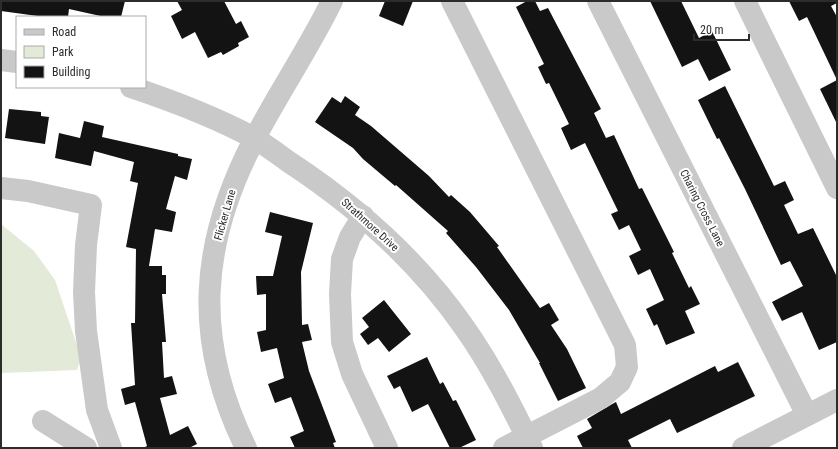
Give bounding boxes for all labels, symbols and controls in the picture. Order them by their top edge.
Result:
legend [16,16,146,88]
scale bar [694,16,749,42]
text: 20 m [700,23,724,37]
text: Road [52,25,76,39]
text: Park [52,45,74,59]
text: Building [52,65,90,79]
street label: Charing Cross Lane [677,167,727,249]
street label: Flicker Lane [212,188,238,242]
street label: Strathmore Drive [339,196,401,254]

